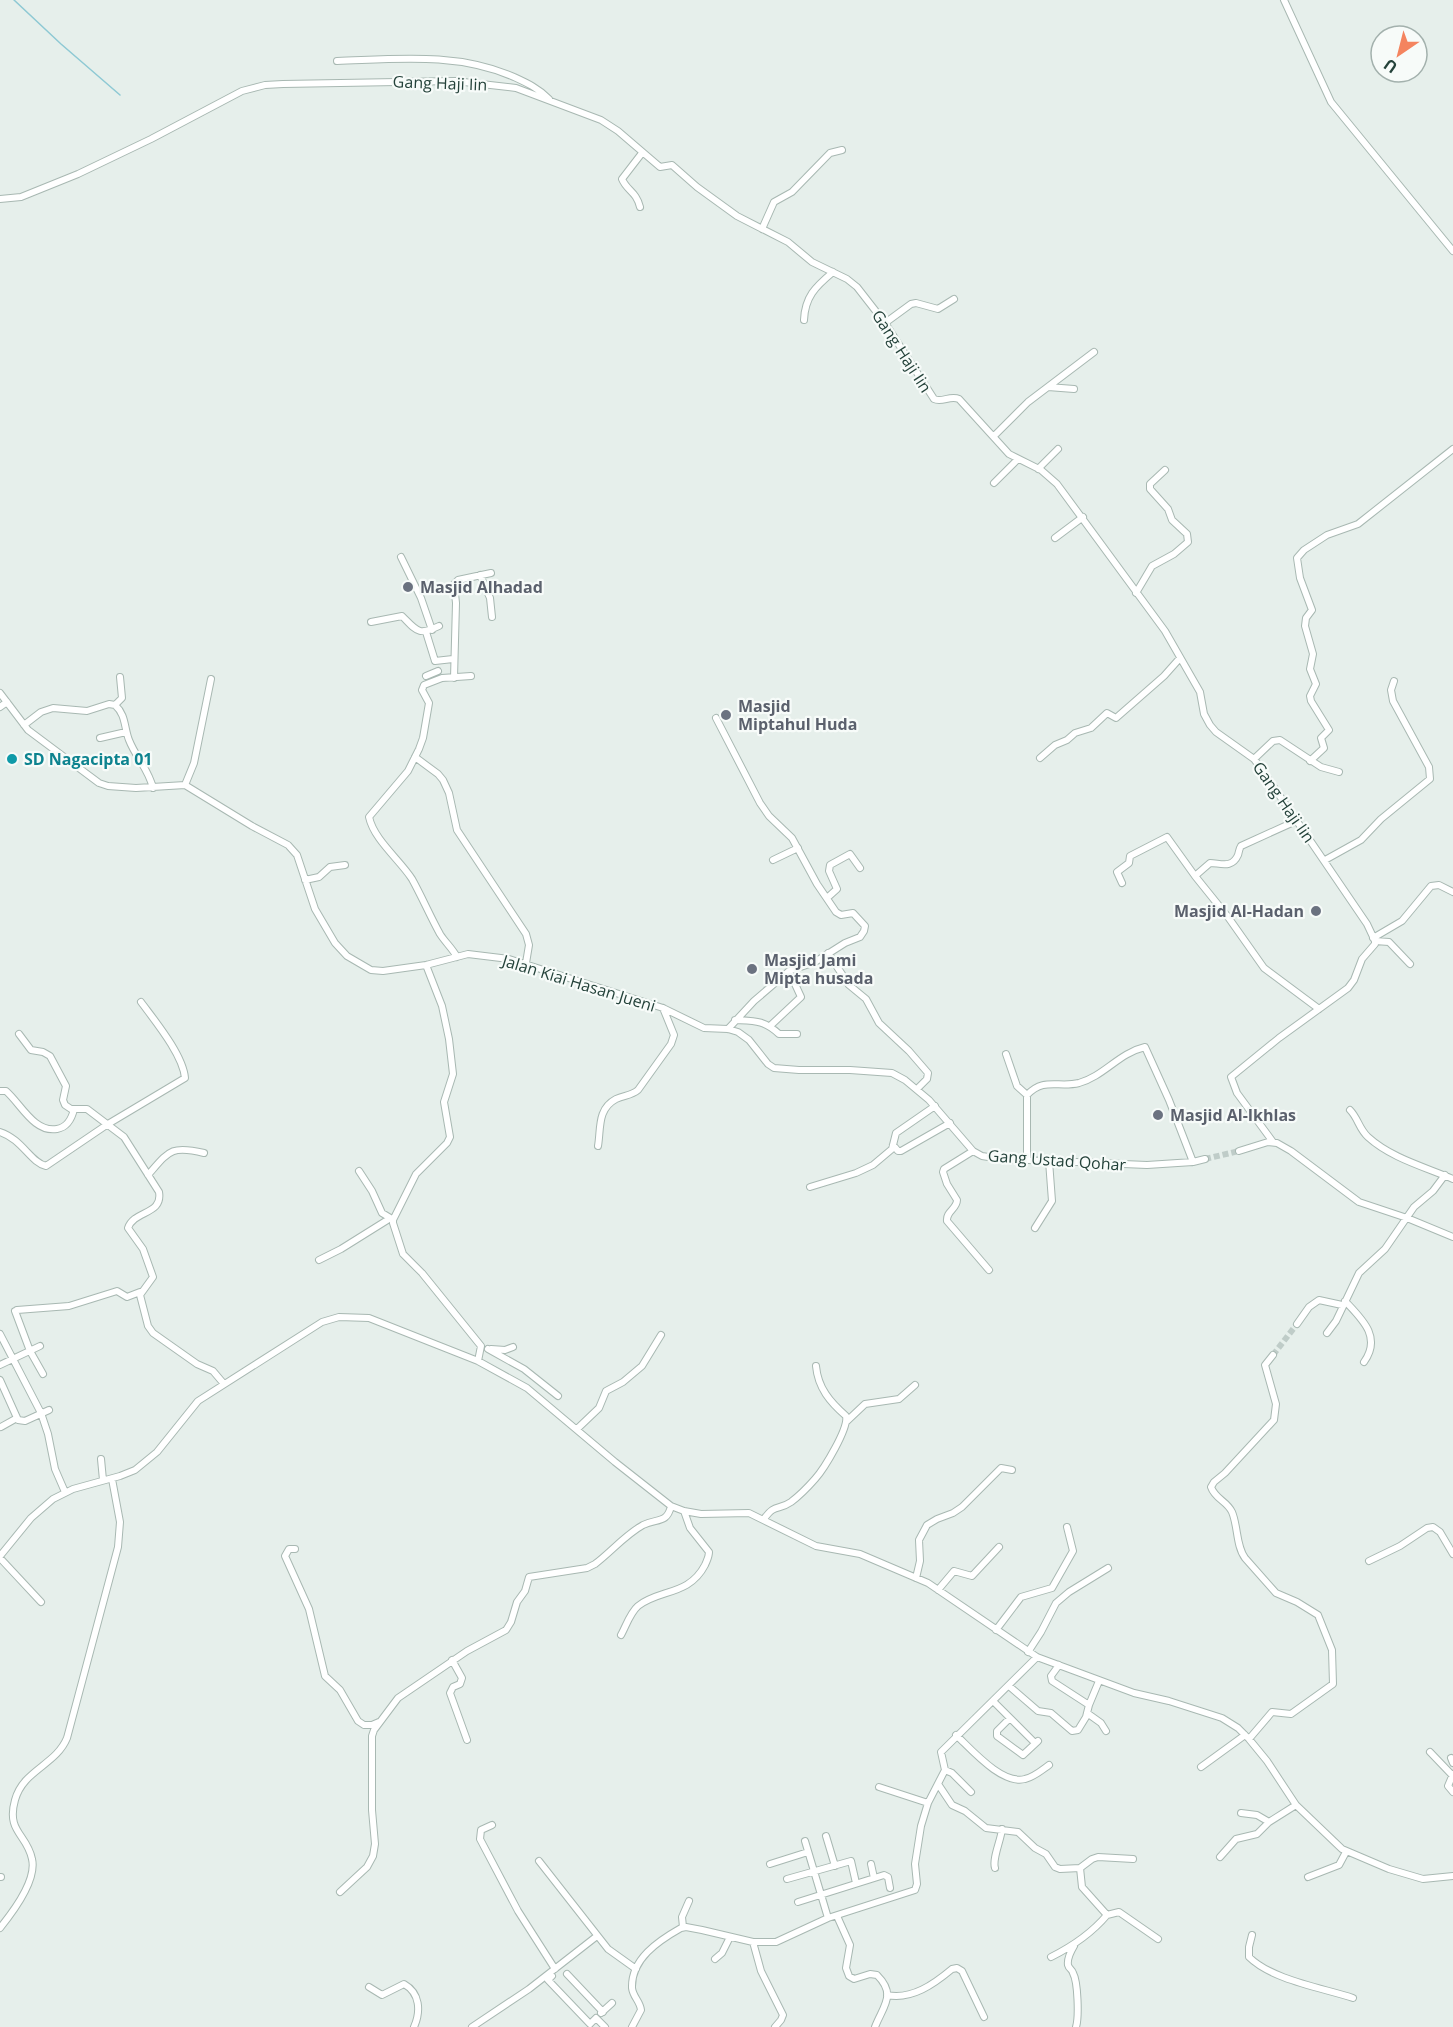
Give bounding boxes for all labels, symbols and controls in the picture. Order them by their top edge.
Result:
north arrow [1369,24,1429,84]
text: U [1379,54,1402,79]
street label: Gang Haji Iin [392,70,488,96]
street label: Gang Haji Iin [867,305,937,397]
place label: Masjid Alhadad [420,576,543,598]
marker: Masjid Alhadad [401,580,415,594]
place label: Masjid Miptahul Huda [738,695,857,735]
marker: Masjid Miptahul Huda [719,708,733,722]
place label: SD Nagacipta 01 [24,748,152,770]
marker: SD Nagacipta 01 [5,752,19,766]
street label: Gang Haji Iin [1248,757,1320,847]
place label: Masjid Al-Hadan [1174,900,1304,922]
marker: Masjid Al-Hadan [1309,904,1323,918]
street label: Jalan Kiai Hasan Jueni [498,949,658,1017]
place label: Masjid Jami Mipta husada [764,949,873,989]
marker: Masjid Jami Mipta husada [745,962,759,976]
place label: Masjid Al-Ikhlas [1170,1104,1296,1126]
marker: Masjid Al-Ikhlas [1151,1108,1165,1122]
street label: Gang Ustad Qohar [987,1144,1127,1176]

